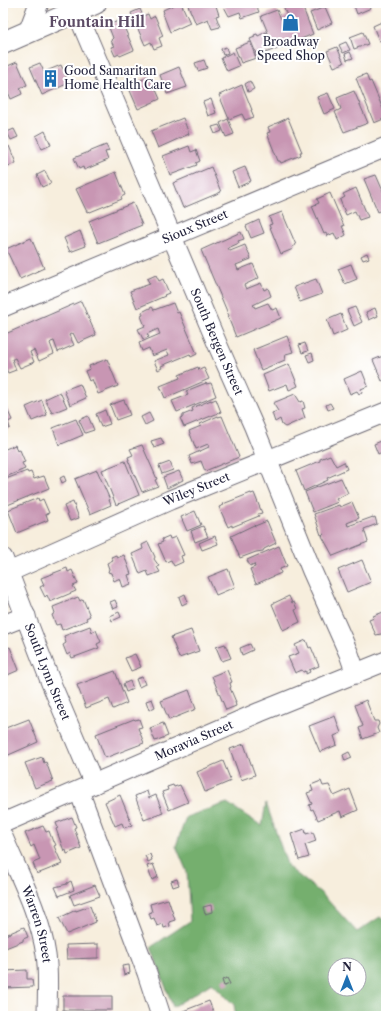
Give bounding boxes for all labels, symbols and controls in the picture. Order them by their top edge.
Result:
district label: Fountain Hill [49,13,145,31]
shop icon: Broadway Speed Shop [281,13,301,33]
place label: Broadway Speed Shop [257,34,325,63]
place label: Good Samaritan Home Health Care [64,63,171,92]
building icon: Good Samaritan Home Health Care [41,68,61,88]
street label: Sioux Street [160,206,230,247]
street label: South Bergen Street [188,286,247,398]
street label: Wiley Street [160,468,232,509]
street label: South Lynn Street [22,621,74,723]
street label: Moravia Street [152,716,236,764]
street label: Warren Street [18,882,55,964]
north arrow [327,957,367,997]
text: N [342,960,352,974]

